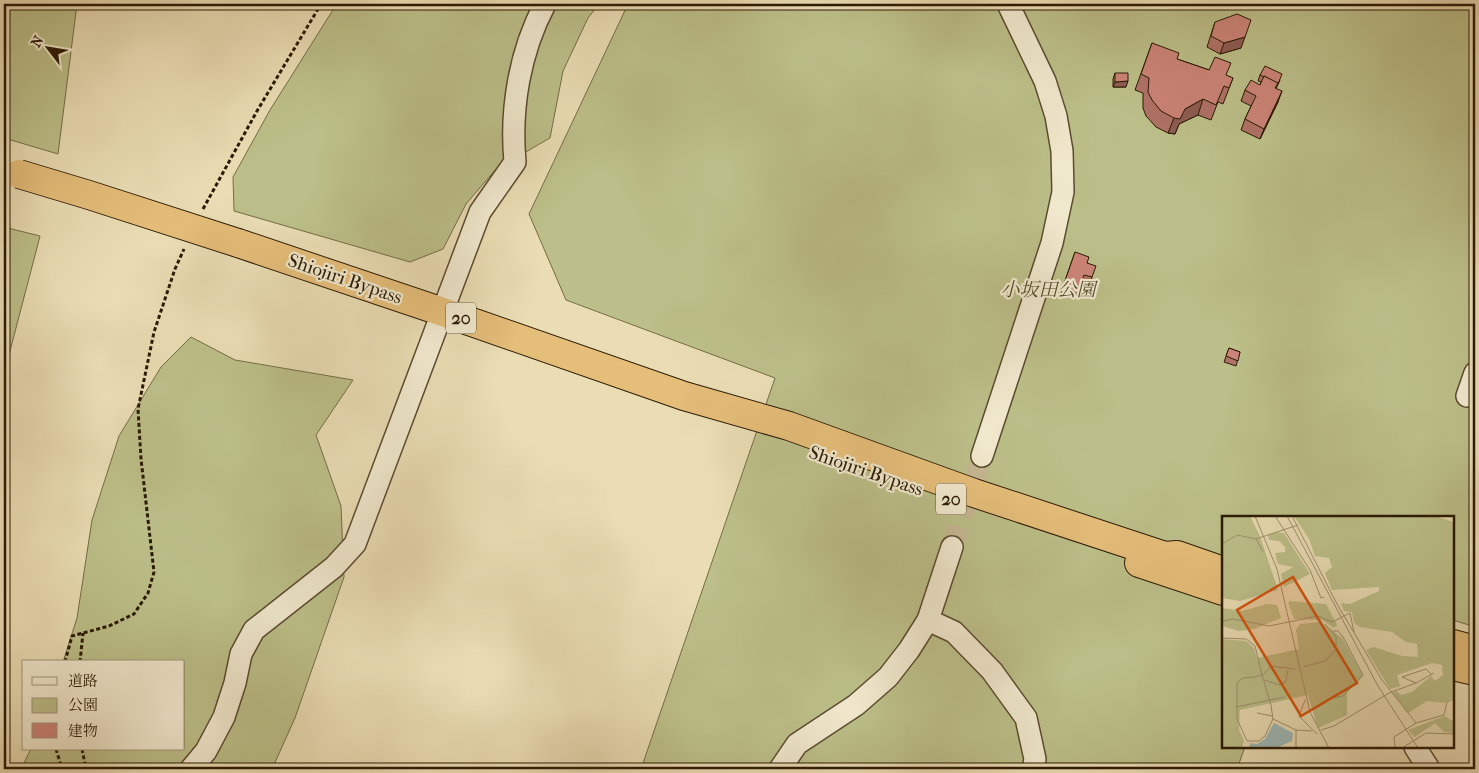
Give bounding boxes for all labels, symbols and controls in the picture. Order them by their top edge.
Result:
north arrow [22,22,72,72]
text: N [27,32,48,50]
street label: Shiojiri Bypass [285,249,405,309]
park label: 小坂田公園 [1000,279,1098,301]
road number: 20 [446,302,476,334]
street label: Shiojiri Bypass [806,441,926,501]
road number: 20 [936,484,966,514]
inset map [1222,516,1454,748]
legend [22,660,185,750]
text: 道路 [68,672,98,690]
text: 公園 [68,696,98,714]
text: 建物 [68,722,98,740]

